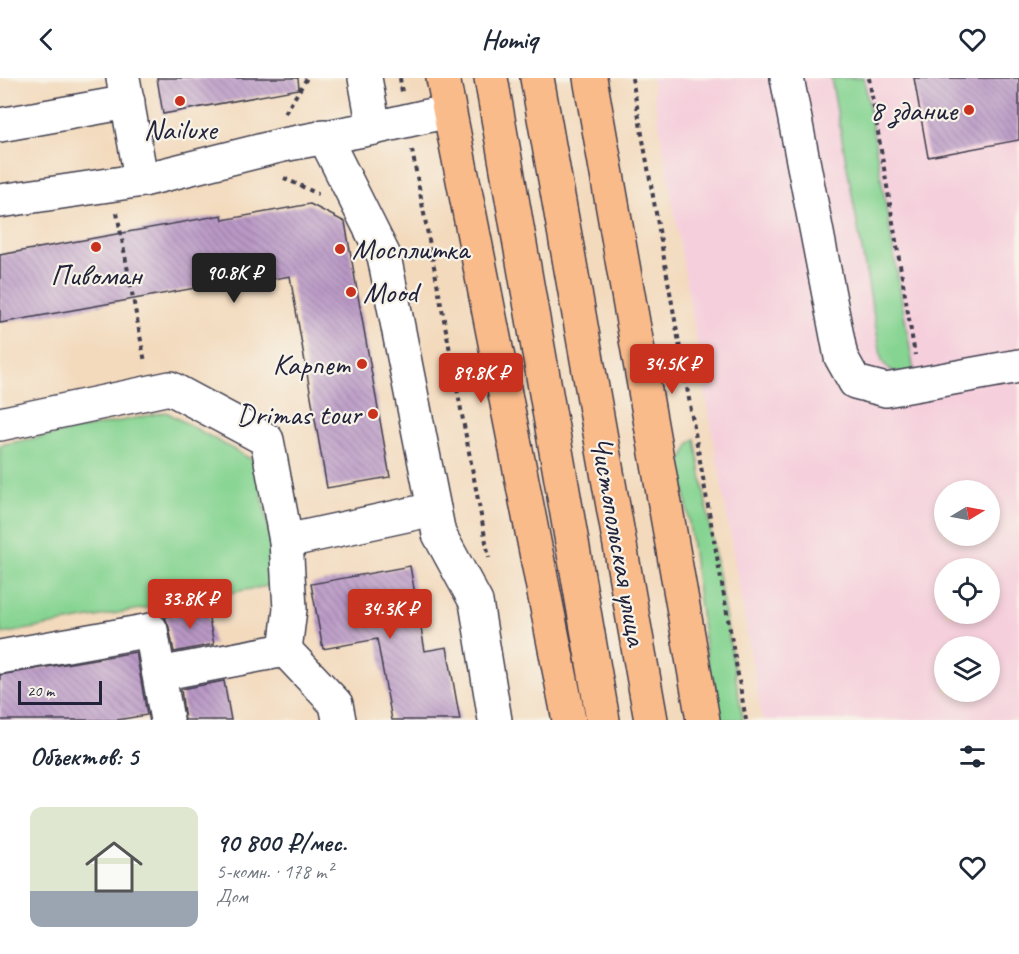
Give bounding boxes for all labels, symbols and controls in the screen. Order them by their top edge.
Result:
text: Homiq [481,22,538,56]
icon: back [30,23,63,56]
icon: heart [956,23,989,56]
place label: 8 здание [870,91,959,129]
marker: Nailuxe [173,94,187,108]
marker: 8 здание [962,103,976,117]
place label: Nailuxe [144,110,219,148]
place label: Мосплитка [352,230,471,268]
marker: Пивоман [89,240,103,254]
marker: Мосплитка [333,242,347,256]
pin: 90.8K ₽ [179,253,289,304]
place label: Пивоман [50,256,144,294]
text: 90.8K ₽ [206,260,262,285]
place label: Mood [363,273,422,311]
marker: Mood [344,285,358,299]
pin: 34.5K ₽ [617,344,727,395]
place label: Карпет [273,345,351,383]
text: 34.5K ₽ [644,351,700,376]
pin: 89.8K ₽ [426,353,536,404]
marker: Карпет [355,357,369,371]
text: 89.8K ₽ [453,360,509,385]
place label: Drimas tour [237,395,363,433]
marker: Drimas tour [366,407,380,421]
street label: Чистопольская улица [582,433,656,650]
north arrow [934,480,1000,546]
map controls [934,480,1000,702]
button: locate [934,558,1000,624]
pin: 33.8K ₽ [135,579,245,630]
text: 33.8K ₽ [162,586,218,611]
pin: 34.3K ₽ [335,589,445,640]
text: 34.3K ₽ [362,596,418,621]
button: layers [934,636,1000,702]
scale bar [18,678,102,706]
text: 20 m [27,681,54,701]
text: Объектов: 5 [30,740,138,773]
icon: filters [956,740,989,773]
text: 90 800 ₽/мес. [216,826,347,859]
icon: home [78,831,150,903]
icon: heart [956,851,989,884]
text: 5-комн. · 178 m² [216,859,333,884]
text: Дом [216,884,248,909]

